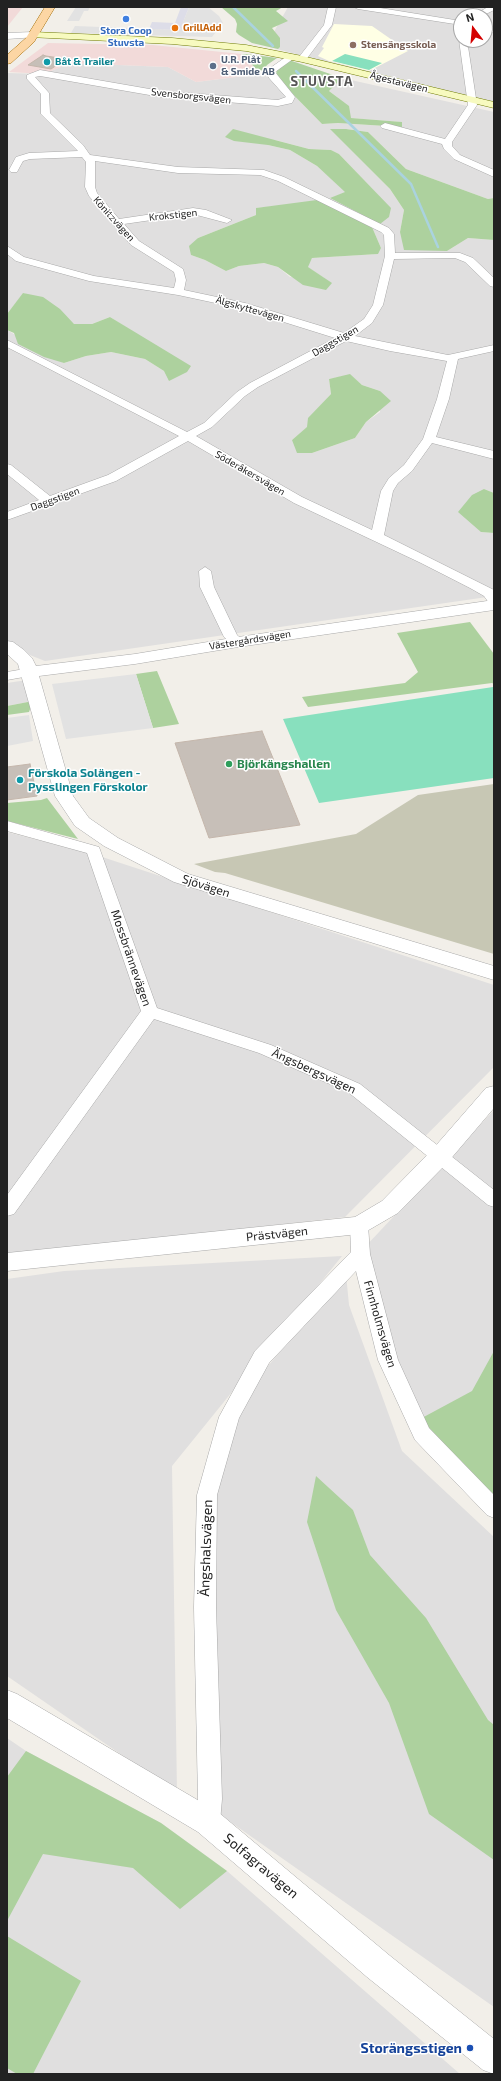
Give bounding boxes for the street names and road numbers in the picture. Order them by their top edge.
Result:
street label: Ågestavägen [369,69,429,95]
street label: Svensborgsvägen [150,86,232,106]
street label: Könitzvägen [91,194,137,244]
street label: Krokstigen [148,206,198,224]
street label: Älgskyttevägen [214,293,286,325]
street label: Daggstigen [310,323,360,359]
street label: Söderåkersvägen [213,448,287,498]
street label: Daggstigen [29,485,81,513]
street label: Västergårdsvägen [208,628,292,652]
street label: Sjövägen [180,872,232,900]
street label: Mossbrännevägen [108,908,154,1008]
street label: Ängsbergsvägen [270,1045,358,1097]
street label: Prästvägen [245,1224,309,1244]
street label: Finnholmsvägen [361,1279,399,1369]
street label: Ängshalsvägen [196,1499,216,1597]
street label: Solfagravägen [220,1830,302,1902]

